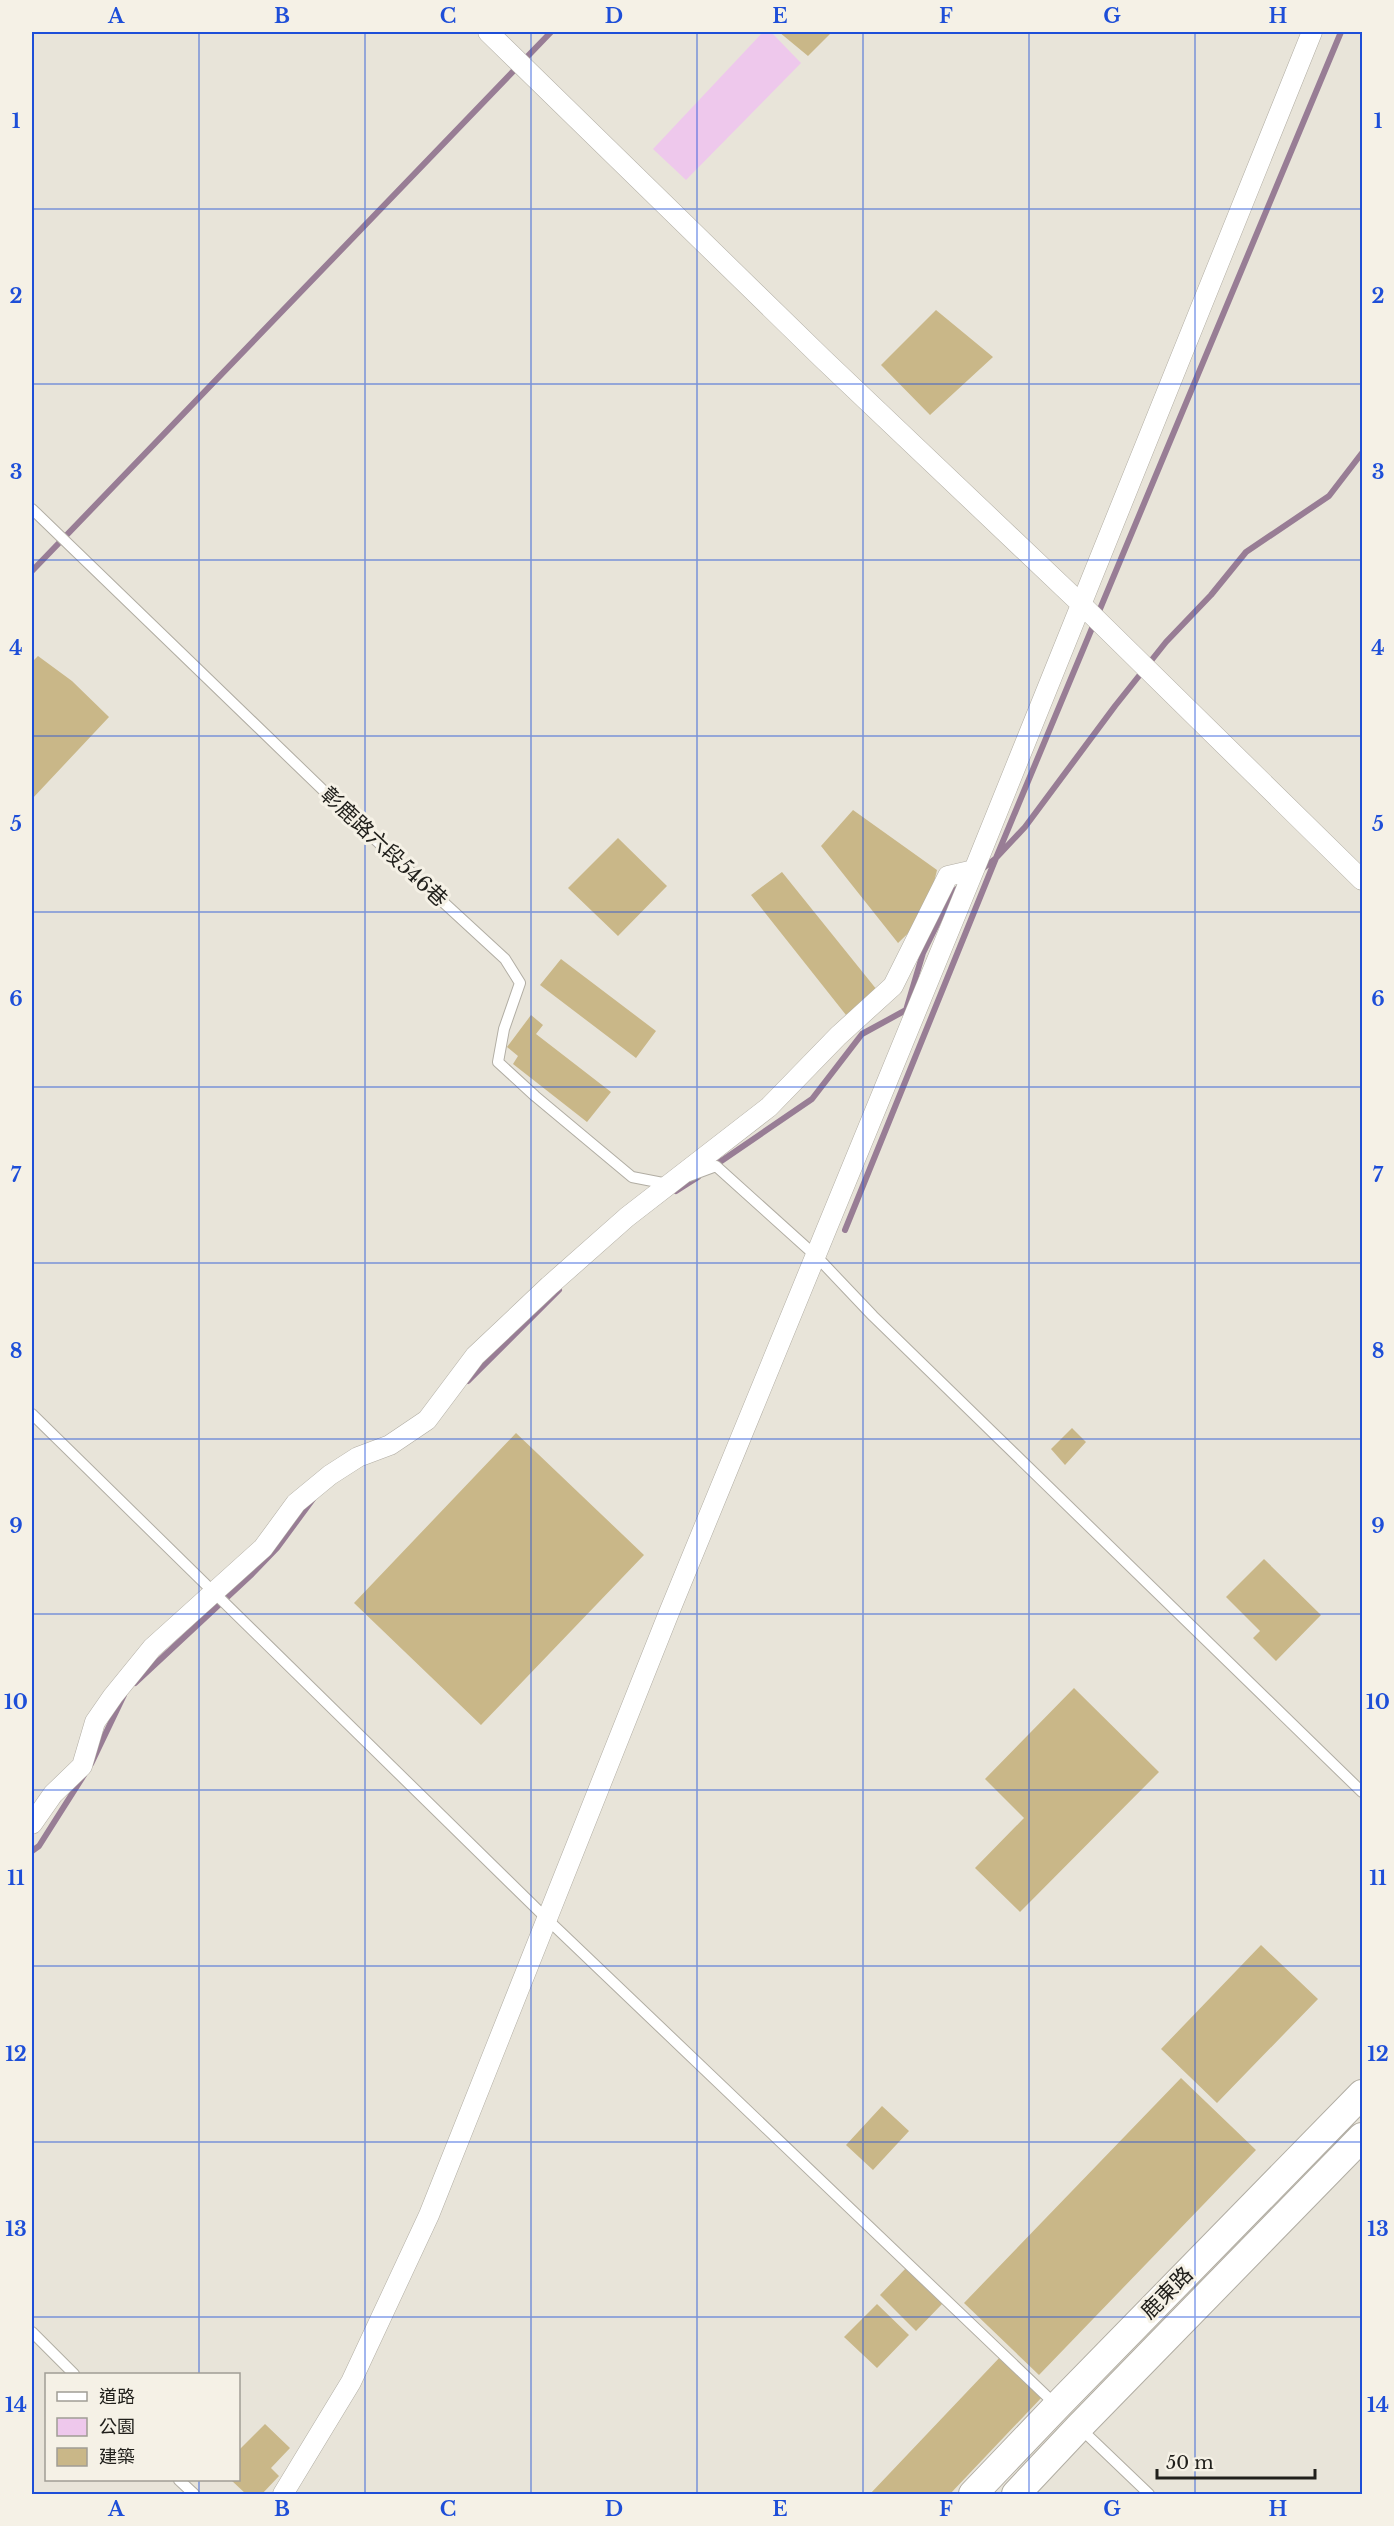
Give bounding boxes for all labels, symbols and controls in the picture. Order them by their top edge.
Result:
text: A [107,4,125,28]
text: B [274,4,290,28]
text: C [440,4,456,28]
text: D [605,4,623,28]
text: E [772,4,788,28]
text: F [939,4,953,28]
text: G [1103,4,1121,28]
text: H [1269,4,1288,28]
text: 1 [12,109,21,133]
text: 1 [1374,109,1383,133]
text: 2 [9,284,23,308]
text: 2 [1371,284,1385,308]
text: 3 [10,460,22,484]
text: 3 [1372,460,1384,484]
text: 4 [9,636,23,660]
text: 4 [1371,636,1385,660]
street label: 彰鹿路六段546巷 [315,782,453,912]
text: 5 [10,812,22,836]
text: 5 [1372,812,1384,836]
text: 6 [9,987,23,1011]
text: 6 [1371,987,1385,1011]
text: 7 [11,1163,22,1187]
text: 7 [1373,1163,1384,1187]
text: 8 [10,1339,22,1363]
text: 8 [1372,1339,1384,1363]
text: 9 [9,1514,23,1538]
text: 9 [1371,1514,1385,1538]
text: 10 [4,1690,28,1714]
text: 10 [1366,1690,1390,1714]
text: 11 [7,1866,25,1890]
text: 11 [1369,1866,1387,1890]
text: 12 [5,2042,27,2066]
text: 12 [1367,2042,1389,2066]
text: 13 [5,2217,27,2241]
text: 13 [1367,2217,1389,2241]
street label: 鹿東路 [1136,2262,1198,2324]
legend [45,2373,240,2481]
text: 道路 [99,2386,135,2408]
text: 14 [5,2393,27,2417]
text: 14 [1367,2393,1389,2417]
text: 公園 [99,2416,135,2438]
scale bar [1157,2442,1314,2480]
text: 建築 [99,2446,135,2468]
text: 50 m [1166,2452,1214,2474]
text: A [107,2497,125,2521]
text: B [274,2497,290,2521]
text: C [440,2497,456,2521]
text: D [605,2497,623,2521]
text: E [772,2497,788,2521]
text: F [939,2497,953,2521]
text: G [1103,2497,1121,2521]
text: H [1269,2497,1288,2521]

